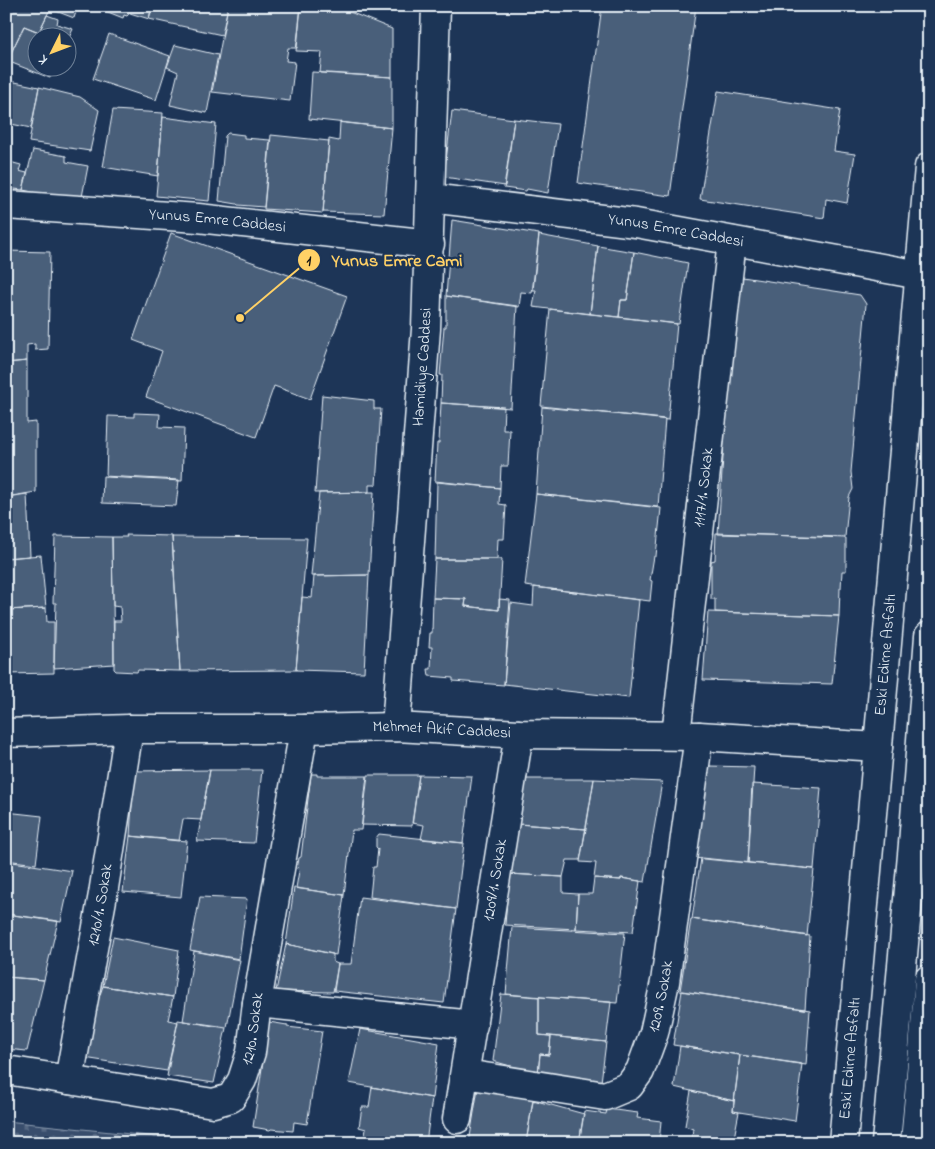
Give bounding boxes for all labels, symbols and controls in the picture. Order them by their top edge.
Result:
north arrow [28,28,78,78]
text: K [33,49,54,69]
street label: Yunus Emre Caddesi [148,203,287,240]
street label: Yunus Emre Caddesi [606,208,746,255]
callout: Yunus Emre Cami [297,244,473,277]
text: Yunus Emre Cami [330,249,463,275]
text: 1 [307,250,312,272]
street label: Hamidiye Caddesi [407,307,439,427]
street label: 1117/1. Sokak [688,446,721,529]
street label: Eski Edirne Asfaltı [869,593,903,717]
street label: Mehmet Akif Caddesi [372,715,512,746]
street label: 1209/1. Sokak [477,836,514,923]
street label: 1210/1. Sokak [82,861,120,948]
street label: 1209. Sokak [642,958,680,1035]
street label: 1210. Sokak [235,990,271,1068]
street label: Eski Edirne Asfaltı [833,996,868,1120]

